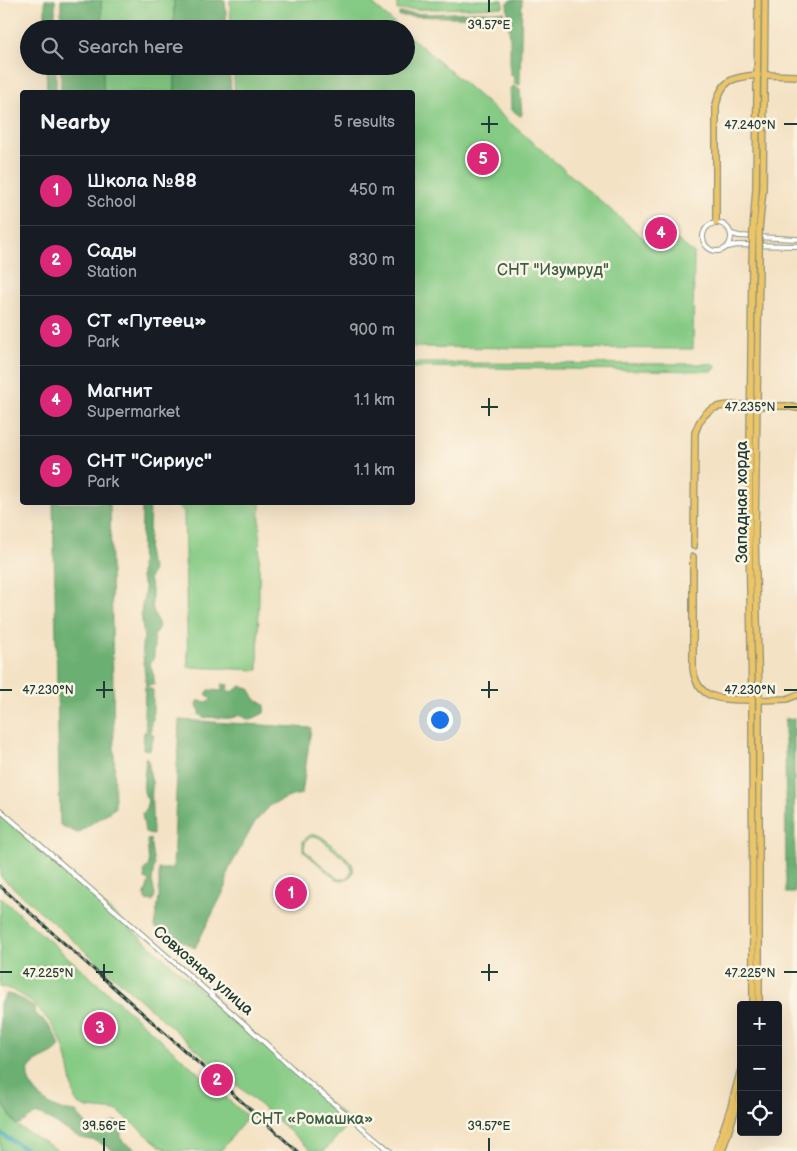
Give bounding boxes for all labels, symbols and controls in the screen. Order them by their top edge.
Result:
text: 39.57°E [468,18,511,33]
search box [20,20,415,75]
icon: search [38,34,66,62]
text: Search here [78,36,183,59]
text: Nearby [40,110,110,135]
text: 5 results [333,113,395,132]
text: 47.240°N [724,118,776,133]
pin: 5 [467,140,499,178]
text: Школа №88 [87,170,197,193]
text: 1 [53,181,59,200]
text: 450 m [349,181,395,200]
text: School [87,193,136,212]
pin: 4 [645,214,677,252]
text: Сады [87,240,137,263]
text: 2 [51,251,61,270]
text: 830 m [349,251,395,270]
park label: СНТ "Изумруд" [497,261,609,280]
text: Station [87,263,137,282]
text: СТ «Путеец» [87,310,207,333]
text: 3 [51,321,61,340]
text: 900 m [349,321,395,340]
text: Park [87,333,119,352]
text: Магнит [87,380,152,403]
text: 4 [51,391,61,410]
text: 1.1 km [354,391,395,410]
text: 47.235°N [724,400,776,415]
text: Supermarket [87,403,180,422]
street label: Западная хорда [733,440,752,563]
text: СНТ "Сириус" [87,450,212,473]
text: 5 [51,461,61,480]
text: 1.1 km [354,461,395,480]
text: Park [87,473,119,492]
text: 47.230°N [22,683,74,698]
text: 47.230°N [724,683,776,698]
your location [427,707,453,733]
pin: 1 [275,874,307,912]
street label: Совхозная улица [149,922,257,1020]
text: 47.225°N [23,966,74,981]
text: 47.225°N [725,966,776,981]
map controls [737,1001,782,1136]
button: + [737,1001,782,1046]
pin: 3 [84,1009,116,1047]
button: − [737,1046,782,1091]
pin: 2 [201,1061,233,1099]
button: locate [737,1091,782,1136]
park label: СНТ «Ромашка» [251,1110,373,1129]
text: 39.56°E [82,1119,126,1134]
text: 39.57°E [468,1119,511,1134]

